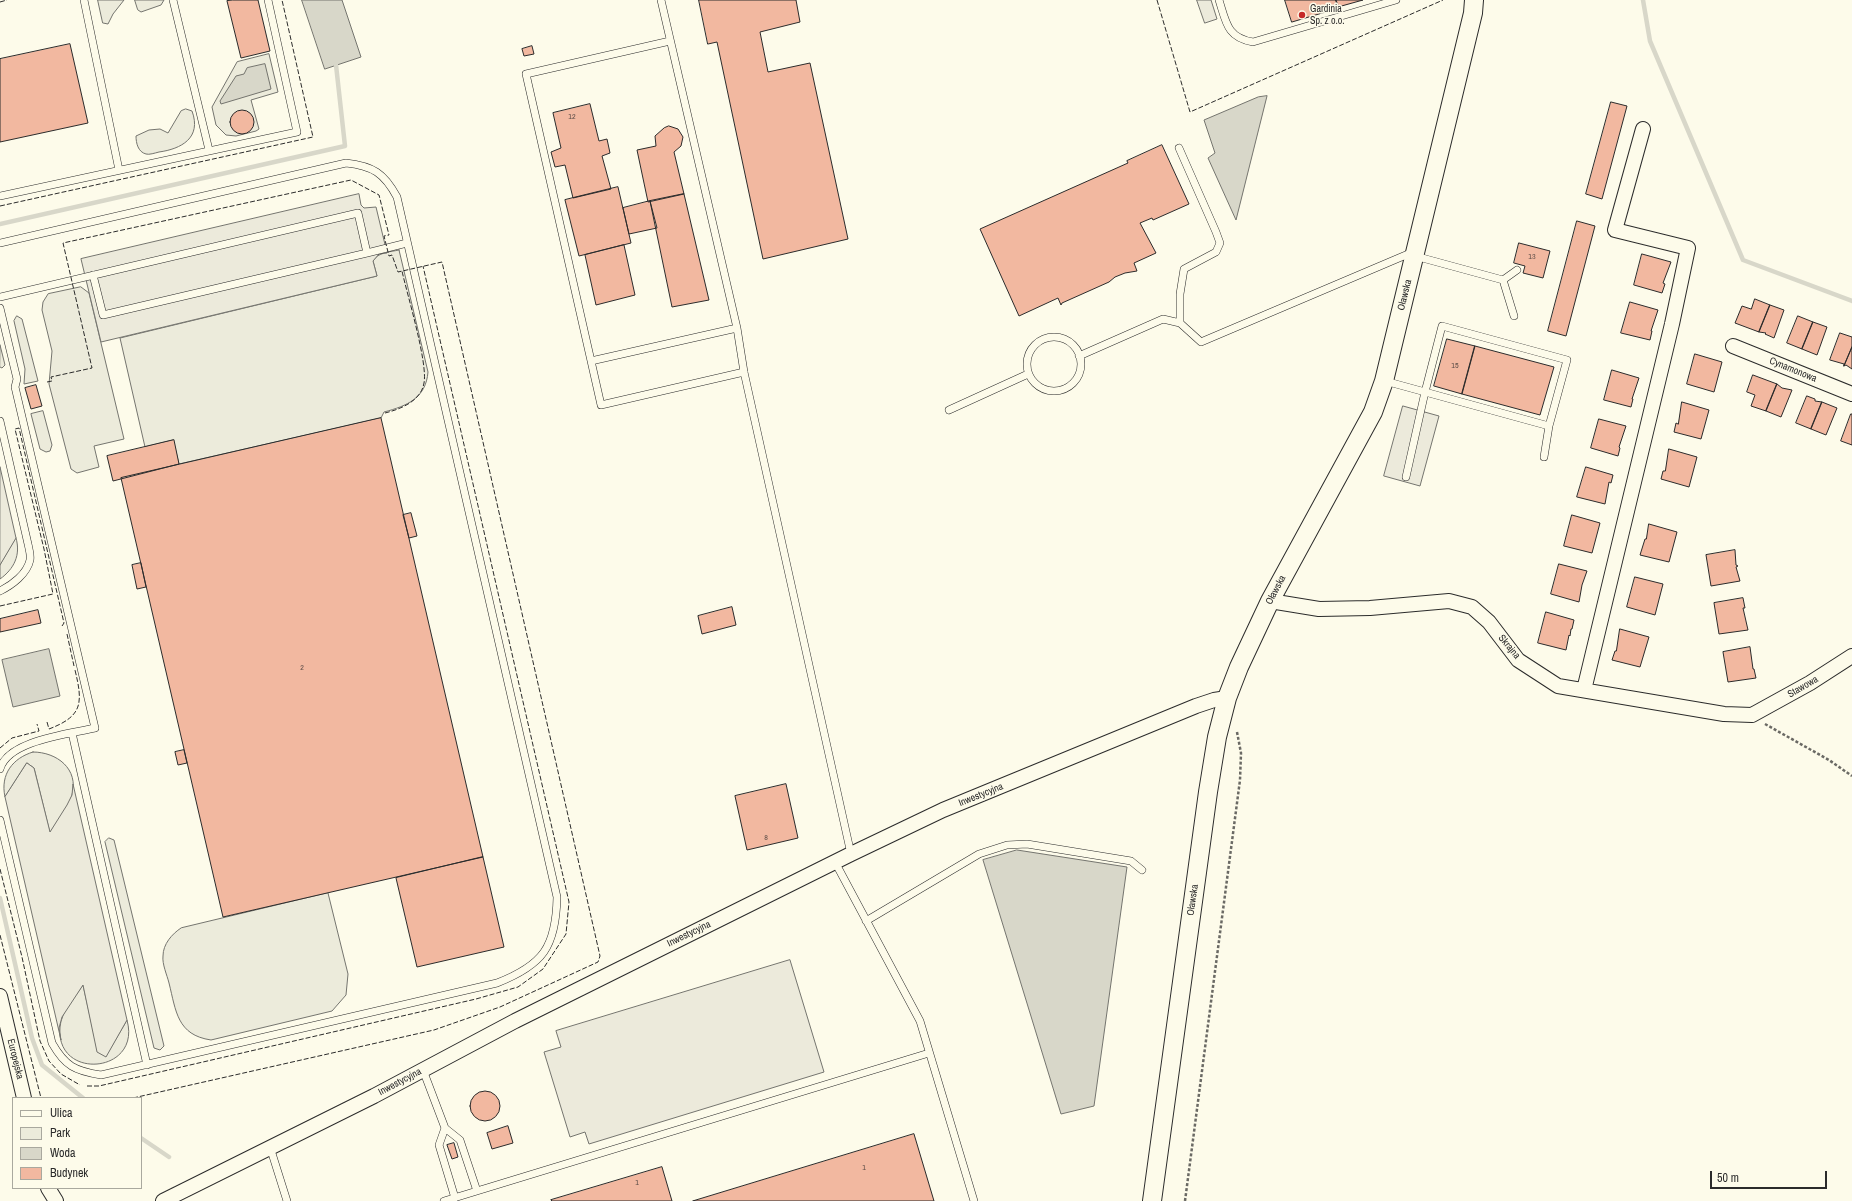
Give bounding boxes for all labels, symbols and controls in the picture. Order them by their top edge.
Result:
place label: Gardinia Sp. z o.o. [1310,3,1345,26]
marker: Gardinia Sp. z o.o. [1297,10,1307,20]
house number: 12 [568,112,576,122]
house number: 13 [1528,252,1536,262]
street label: Oławska [1395,278,1415,312]
street label: Cynamonowa [1768,355,1818,385]
house number: 15 [1451,361,1459,371]
street label: Oławska [1263,573,1289,607]
street label: Skrajna [1495,632,1523,662]
house number: 2 [300,663,304,673]
street label: Stawowa [1786,673,1820,701]
street label: Inwestycyjna [957,781,1005,809]
house number: 8 [764,833,768,843]
street label: Oławska [1185,884,1201,916]
street label: Inwestycyjna [665,918,713,950]
street label: Europejska [4,1038,26,1080]
street label: Inwestycyjna [376,1066,424,1098]
legend [12,1097,142,1189]
text: Ulica [50,1105,72,1121]
text: Park [50,1125,70,1141]
text: Woda [50,1145,76,1161]
house number: 1 [862,1163,866,1173]
scale bar [1712,1163,1829,1189]
text: Budynek [50,1165,88,1181]
text: 50 m [1717,1170,1739,1186]
house number: 1 [635,1178,639,1188]

